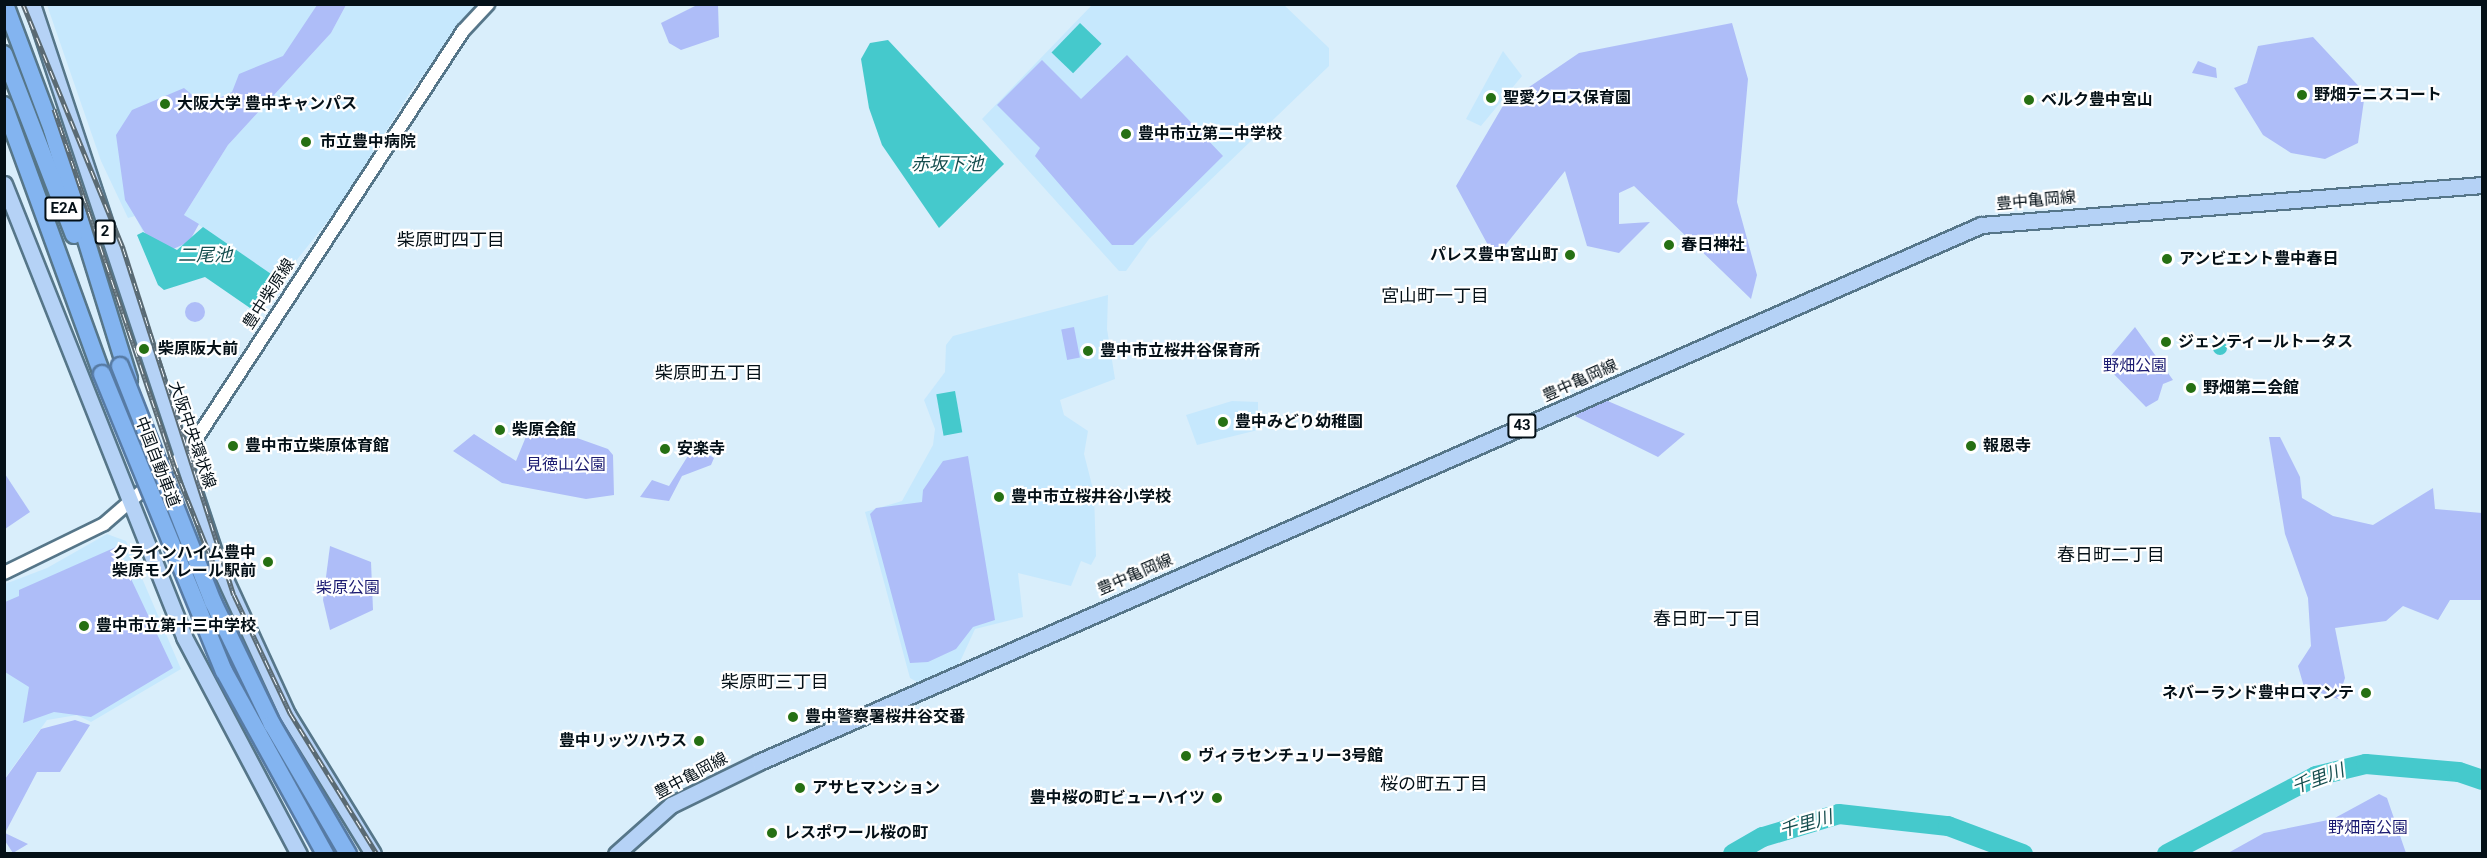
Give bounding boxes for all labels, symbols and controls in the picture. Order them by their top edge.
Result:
place label: 野畑テニスコート [2314,85,2442,105]
place label: 聖愛クロス保育園 [1503,88,1631,108]
marker: 野畑テニスコート [2295,88,2309,102]
place label: ベルク豊中宮山 [2041,90,2153,110]
marker: 聖愛クロス保育園 [1484,91,1498,105]
marker: ベルク豊中宮山 [2022,93,2036,107]
place label: 大阪大学 豊中キャンパス [177,94,357,114]
marker: 大阪大学 豊中キャンパス [158,97,172,111]
place label: 豊中市立第二中学校 [1138,124,1282,144]
marker: 豊中市立第二中学校 [1119,127,1133,141]
place label: 市立豊中病院 [320,132,416,152]
marker: 市立豊中病院 [297,133,315,151]
water label: 赤坂下池 [911,153,983,175]
street label: 豊中亀岡線 [1995,188,2077,214]
road number: E2A [43,197,85,221]
road number: 2 [94,220,116,244]
district label: 柴原町四丁目 [397,229,505,251]
place label: 春日神社 [1681,235,1745,255]
marker: 春日神社 [1662,238,1676,252]
water label: 二尾池 [178,244,232,266]
place label: パレス豊中宮山町 [1430,245,1558,265]
marker: パレス豊中宮山町 [1563,248,1577,262]
place label: アンビエント豊中春日 [2179,249,2339,269]
marker: アンビエント豊中春日 [2160,252,2174,266]
street label: 豊中柴原線 [239,255,299,333]
district label: 宮山町一丁目 [1381,285,1489,307]
place label: ジェンティールトータス [2178,332,2354,352]
marker: ジェンティールトータス [2159,335,2173,349]
place label: 柴原阪大前 [158,339,238,359]
marker: 柴原阪大前 [135,340,153,358]
place label: 豊中市立桜井谷保育所 [1100,341,1260,361]
marker: 豊中市立桜井谷保育所 [1081,344,1095,358]
street label: 豊中亀岡線 [1540,356,1620,406]
park label: 野畑公園 [2103,356,2167,376]
district label: 柴原町五丁目 [655,362,763,384]
place label: 野畑第二会館 [2203,378,2299,398]
street label: 大阪中央環状線 [165,379,219,491]
marker: 野畑第二会館 [2184,381,2198,395]
place label: 豊中みどり幼稚園 [1235,412,1363,432]
street label: 中国自動車道 [131,414,183,510]
road number: 43 [1507,414,1537,438]
marker: 豊中みどり幼稚園 [1216,415,1230,429]
place label: 柴原会館 [512,420,576,440]
marker: 柴原会館 [493,423,507,437]
place label: 豊中市立柴原体育館 [245,436,389,456]
place label: 報恩寺 [1983,436,2031,456]
marker: 豊中市立柴原体育館 [226,439,240,453]
place label: 安楽寺 [677,439,725,459]
marker: 報恩寺 [1964,439,1978,453]
marker: 安楽寺 [658,442,672,456]
park label: 見徳山公園 [526,455,606,475]
place label: 豊中市立桜井谷小学校 [1011,487,1171,507]
marker: 豊中市立桜井谷小学校 [992,490,1006,504]
place label: クラインハイム豊中 柴原モノレール駅前 [112,543,256,581]
district label: 春日町二丁目 [2057,544,2165,566]
street label: 豊中亀岡線 [1094,551,1176,599]
marker: クラインハイム豊中 柴原モノレール駅前 [261,555,275,569]
park label: 柴原公園 [316,578,380,598]
district label: 春日町一丁目 [1653,608,1761,630]
place label: 豊中市立第十三中学校 [96,616,256,636]
marker: 豊中市立第十三中学校 [77,619,91,633]
district label: 柴原町三丁目 [721,671,829,693]
place label: ネバーランド豊中ロマンテ [2162,683,2354,703]
marker: ネバーランド豊中ロマンテ [2359,686,2373,700]
place label: 豊中警察署桜井谷交番 [805,707,965,727]
marker: 豊中警察署桜井谷交番 [786,710,800,724]
place label: 豊中リッツハウス [559,731,687,751]
marker: 豊中リッツハウス [692,734,706,748]
place label: ヴィラセンチュリー3号館 [1198,746,1383,766]
street label: 豊中亀岡線 [651,749,731,803]
marker: ヴィラセンチュリー3号館 [1179,749,1193,763]
water label: 千里川 [2289,760,2347,798]
district label: 桜の町五丁目 [1380,773,1488,795]
place label: アサヒマンション [812,778,940,798]
marker: アサヒマンション [793,781,807,795]
place label: 豊中桜の町ビューハイツ [1029,788,1205,808]
marker: 豊中桜の町ビューハイツ [1210,791,1224,805]
water label: 千里川 [1777,806,1835,842]
park label: 野畑南公園 [2328,818,2408,838]
place label: レスポワール桜の町 [784,823,928,843]
marker: レスポワール桜の町 [765,826,779,840]

